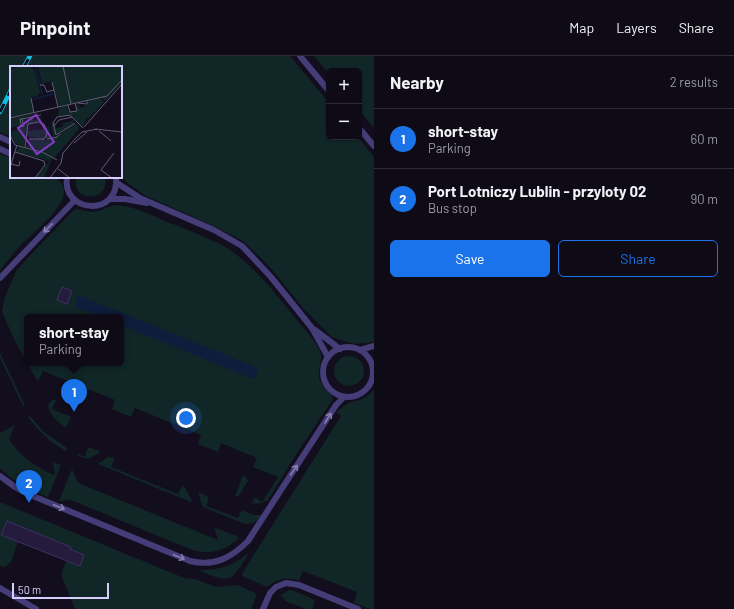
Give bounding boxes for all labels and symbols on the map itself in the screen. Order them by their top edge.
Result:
inset map [10,66,122,178]
one-way arrow [43,223,53,233]
pin: 1 [61,379,87,412]
your location [176,408,196,428]
one-way arrow [324,413,332,424]
one-way arrow [290,465,298,476]
pin: 2 [16,470,42,503]
one-way arrow [52,504,64,511]
one-way arrow [173,553,185,561]
scale bar [12,581,109,600]

